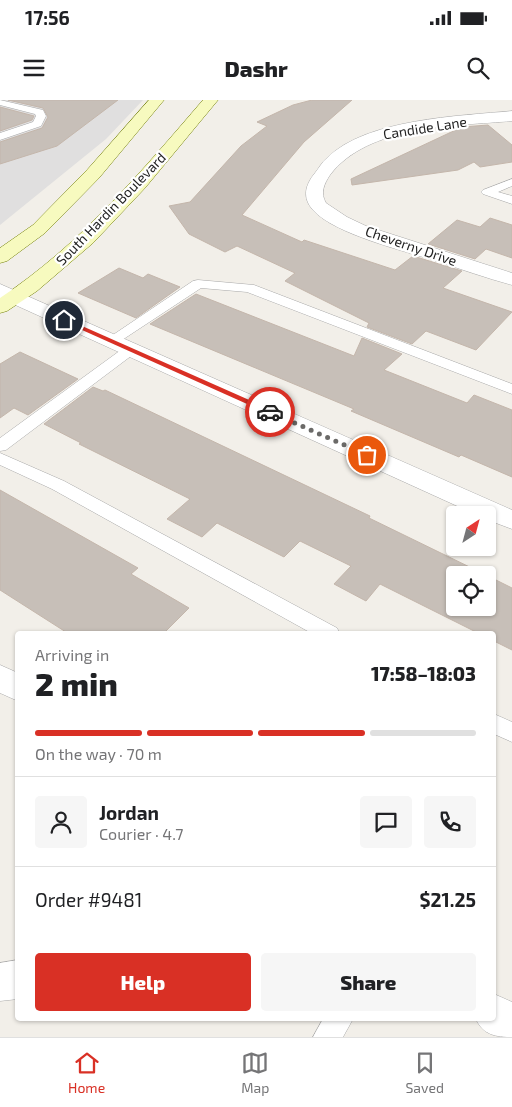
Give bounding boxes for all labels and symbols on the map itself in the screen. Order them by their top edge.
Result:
street label: Candide Lane [382,113,468,143]
street label: South Hardin Boulevard [52,149,169,269]
street label: Cheverny Drive [363,222,459,269]
pin [43,299,85,341]
courier [245,387,295,437]
pin [346,434,388,476]
north arrow [446,506,496,556]

